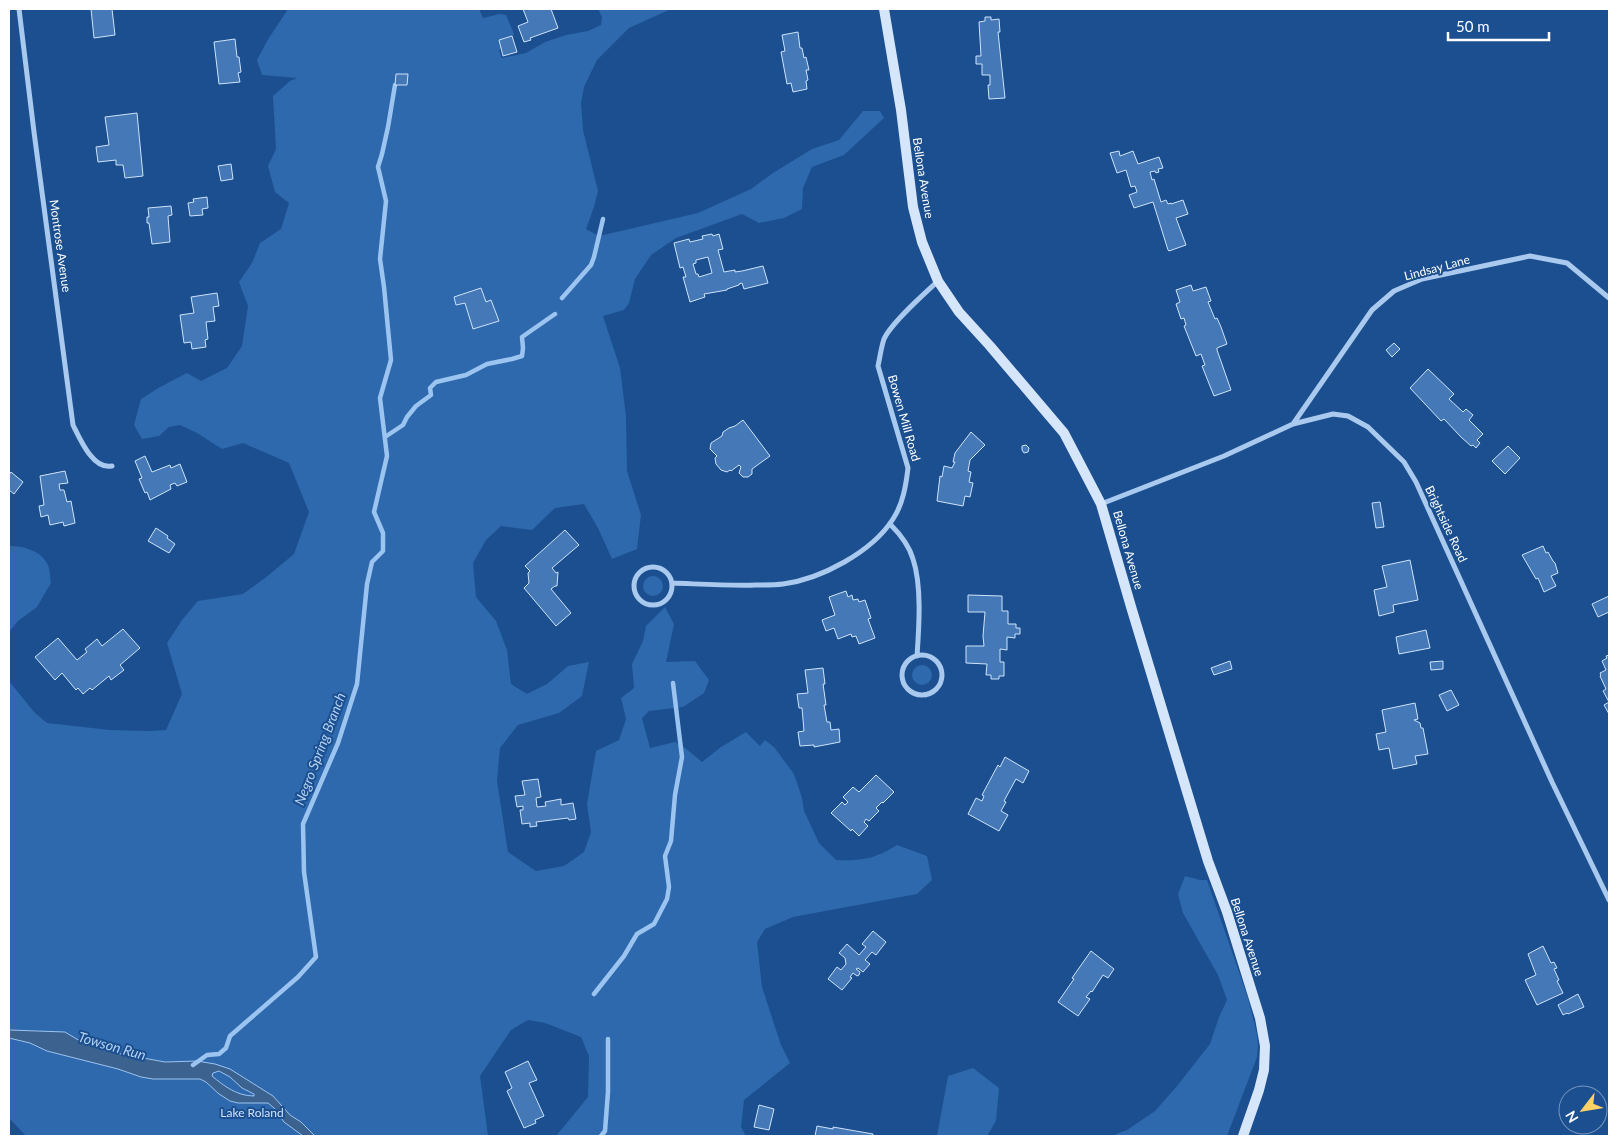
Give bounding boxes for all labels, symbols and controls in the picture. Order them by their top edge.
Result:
scale bar [1448,10,1549,42]
text: 50 m [1456,17,1490,35]
street label: Bellona Avenue [910,136,937,219]
street label: Montrose Avenue [47,199,74,293]
street label: Lindsay Lane [1402,252,1471,284]
street label: Bowen Mill Road [885,373,924,463]
street label: Brightside Road [1422,483,1471,565]
street label: Bellona Avenue [1110,509,1147,591]
water label: Negro Spring Branch [290,690,349,807]
street label: Bellona Avenue [1228,896,1267,978]
water label: Towson Run [76,1028,148,1063]
north arrow [1558,1085,1608,1135]
park label: Lake Roland [220,1105,284,1120]
text: N [1561,1108,1581,1126]

